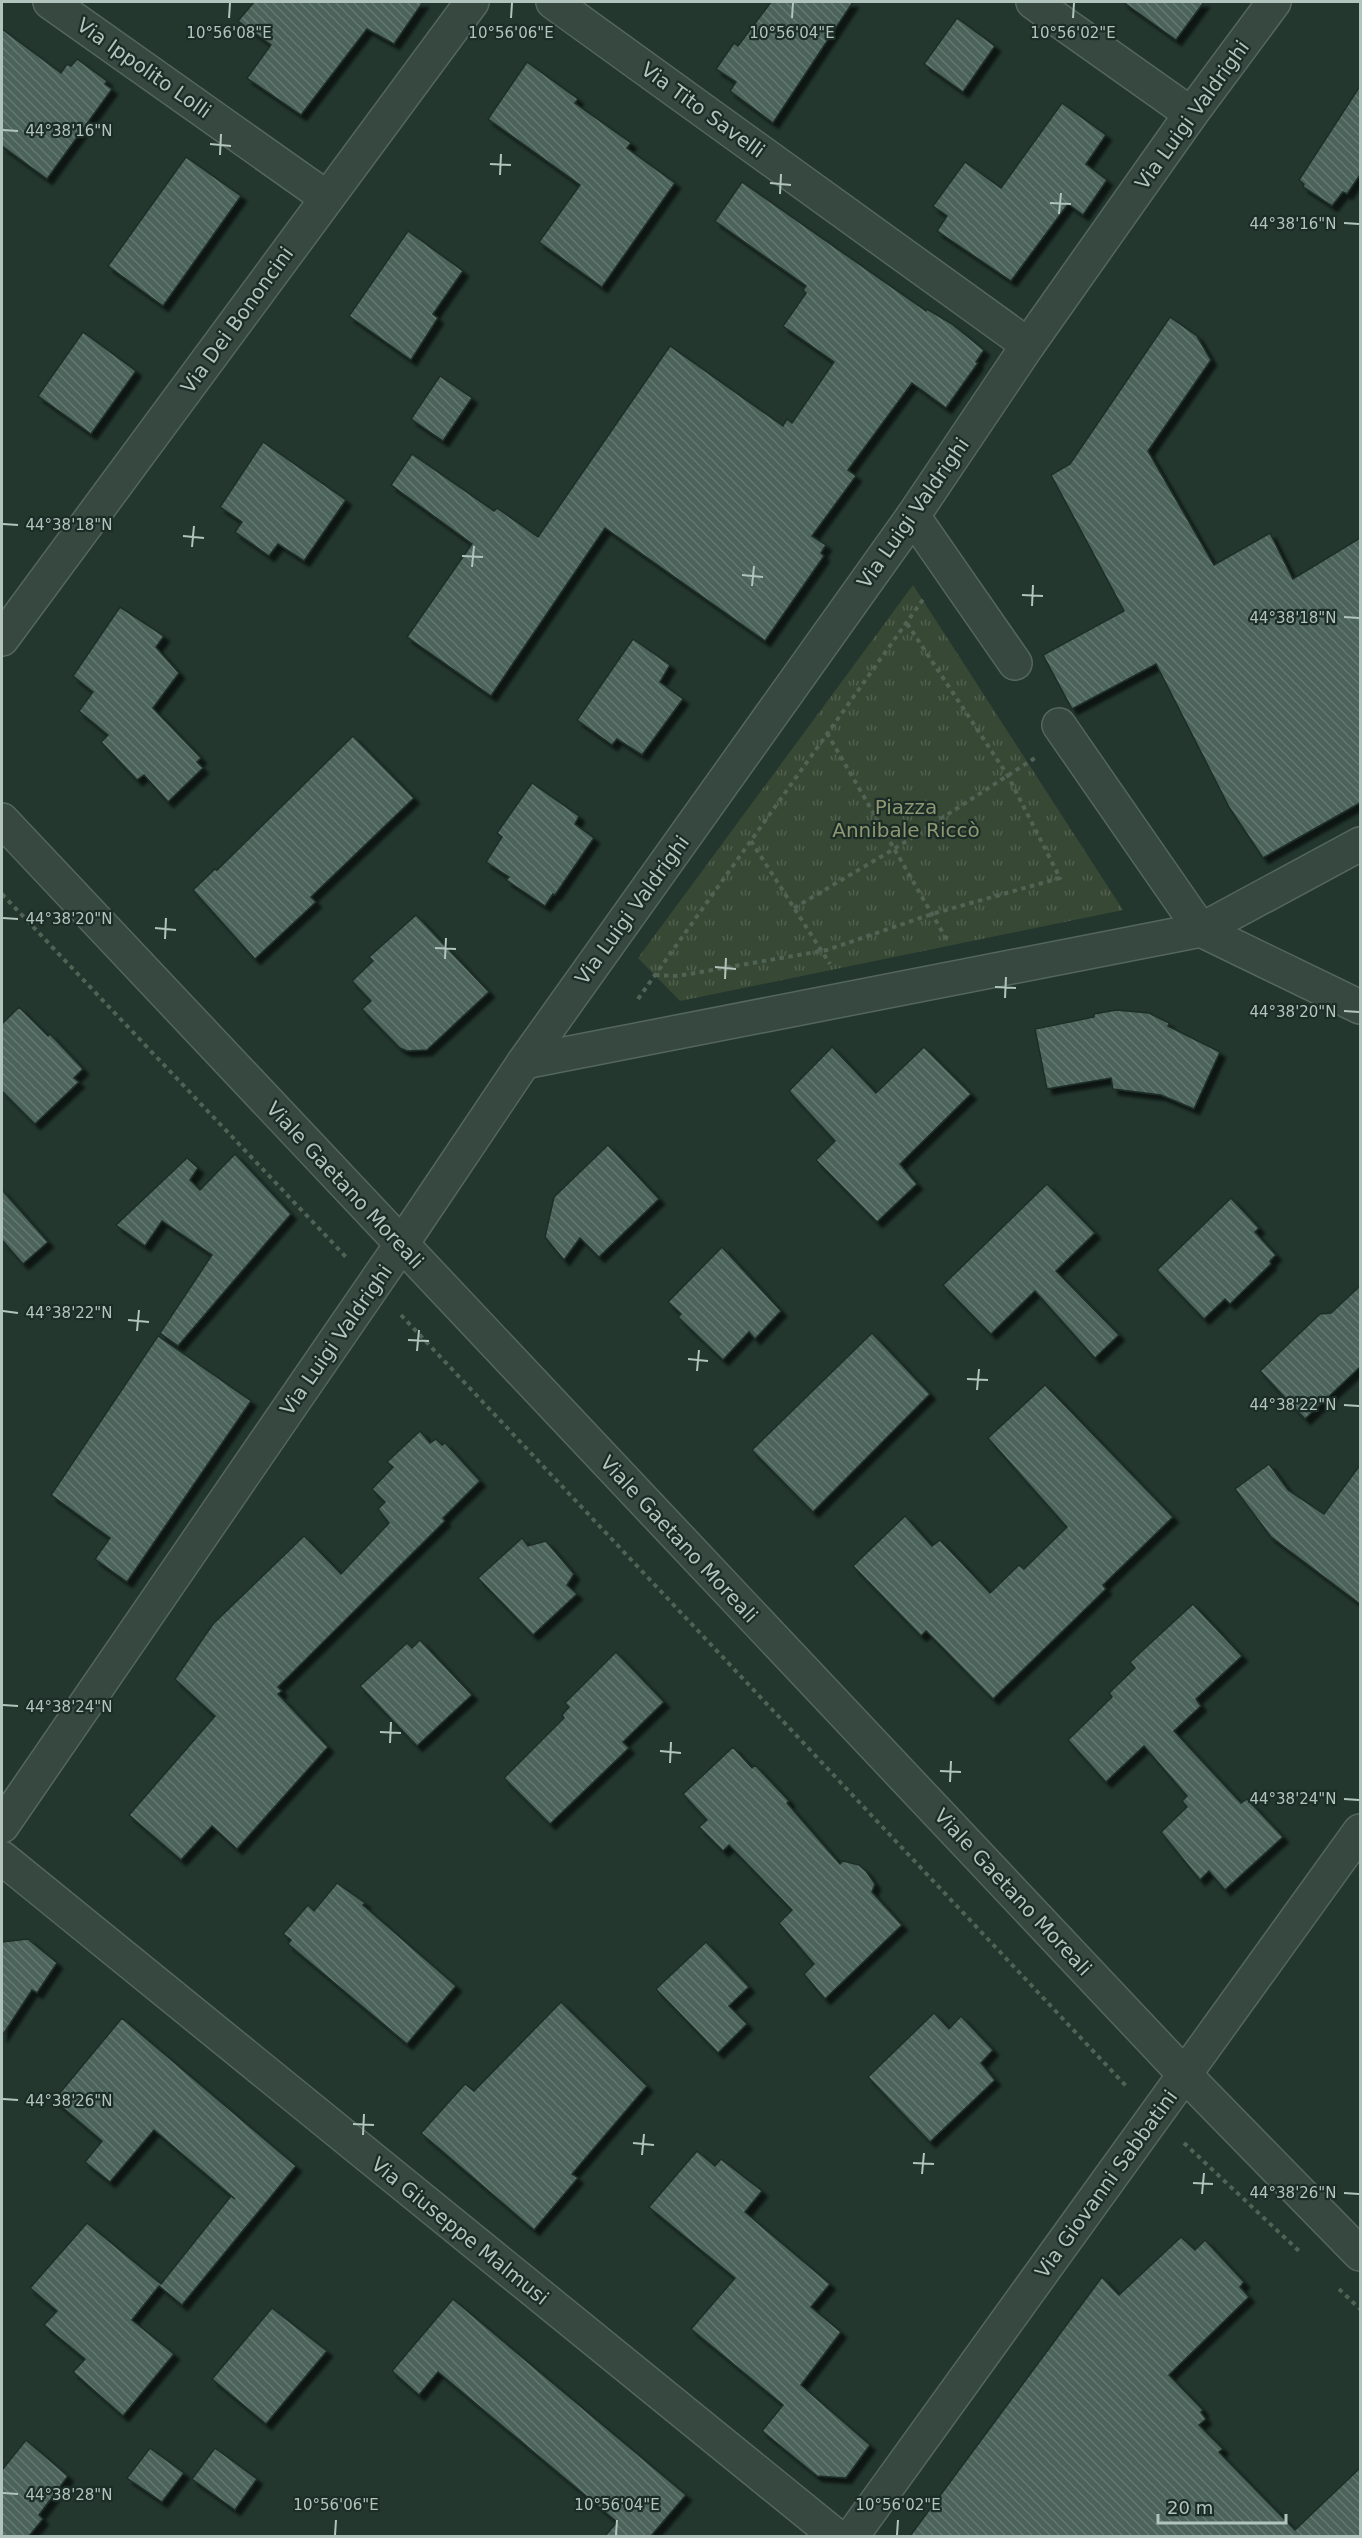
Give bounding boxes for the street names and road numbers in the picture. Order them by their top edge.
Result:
street label: Via Ippolito Lolli [72,13,216,123]
street label: Via Luigi Valdrighi [1130,36,1254,194]
street label: Via Tito Savelli [637,57,769,163]
street label: Via Dei Bononcini [176,242,298,398]
street label: Via Luigi Valdrighi [852,433,974,593]
street label: Via Luigi Valdrighi [570,831,694,989]
street label: Viale Gaetano Moreali [261,1096,429,1274]
street label: Via Luigi Valdrighi [275,1260,397,1420]
street label: Viale Gaetano Moreali [595,1450,763,1628]
street label: Viale Gaetano Moreali [929,1803,1097,1981]
street label: Via Giovanni Sabbatini [1030,2085,1182,2283]
street label: Via Giuseppe Malmusi [367,2152,553,2310]

